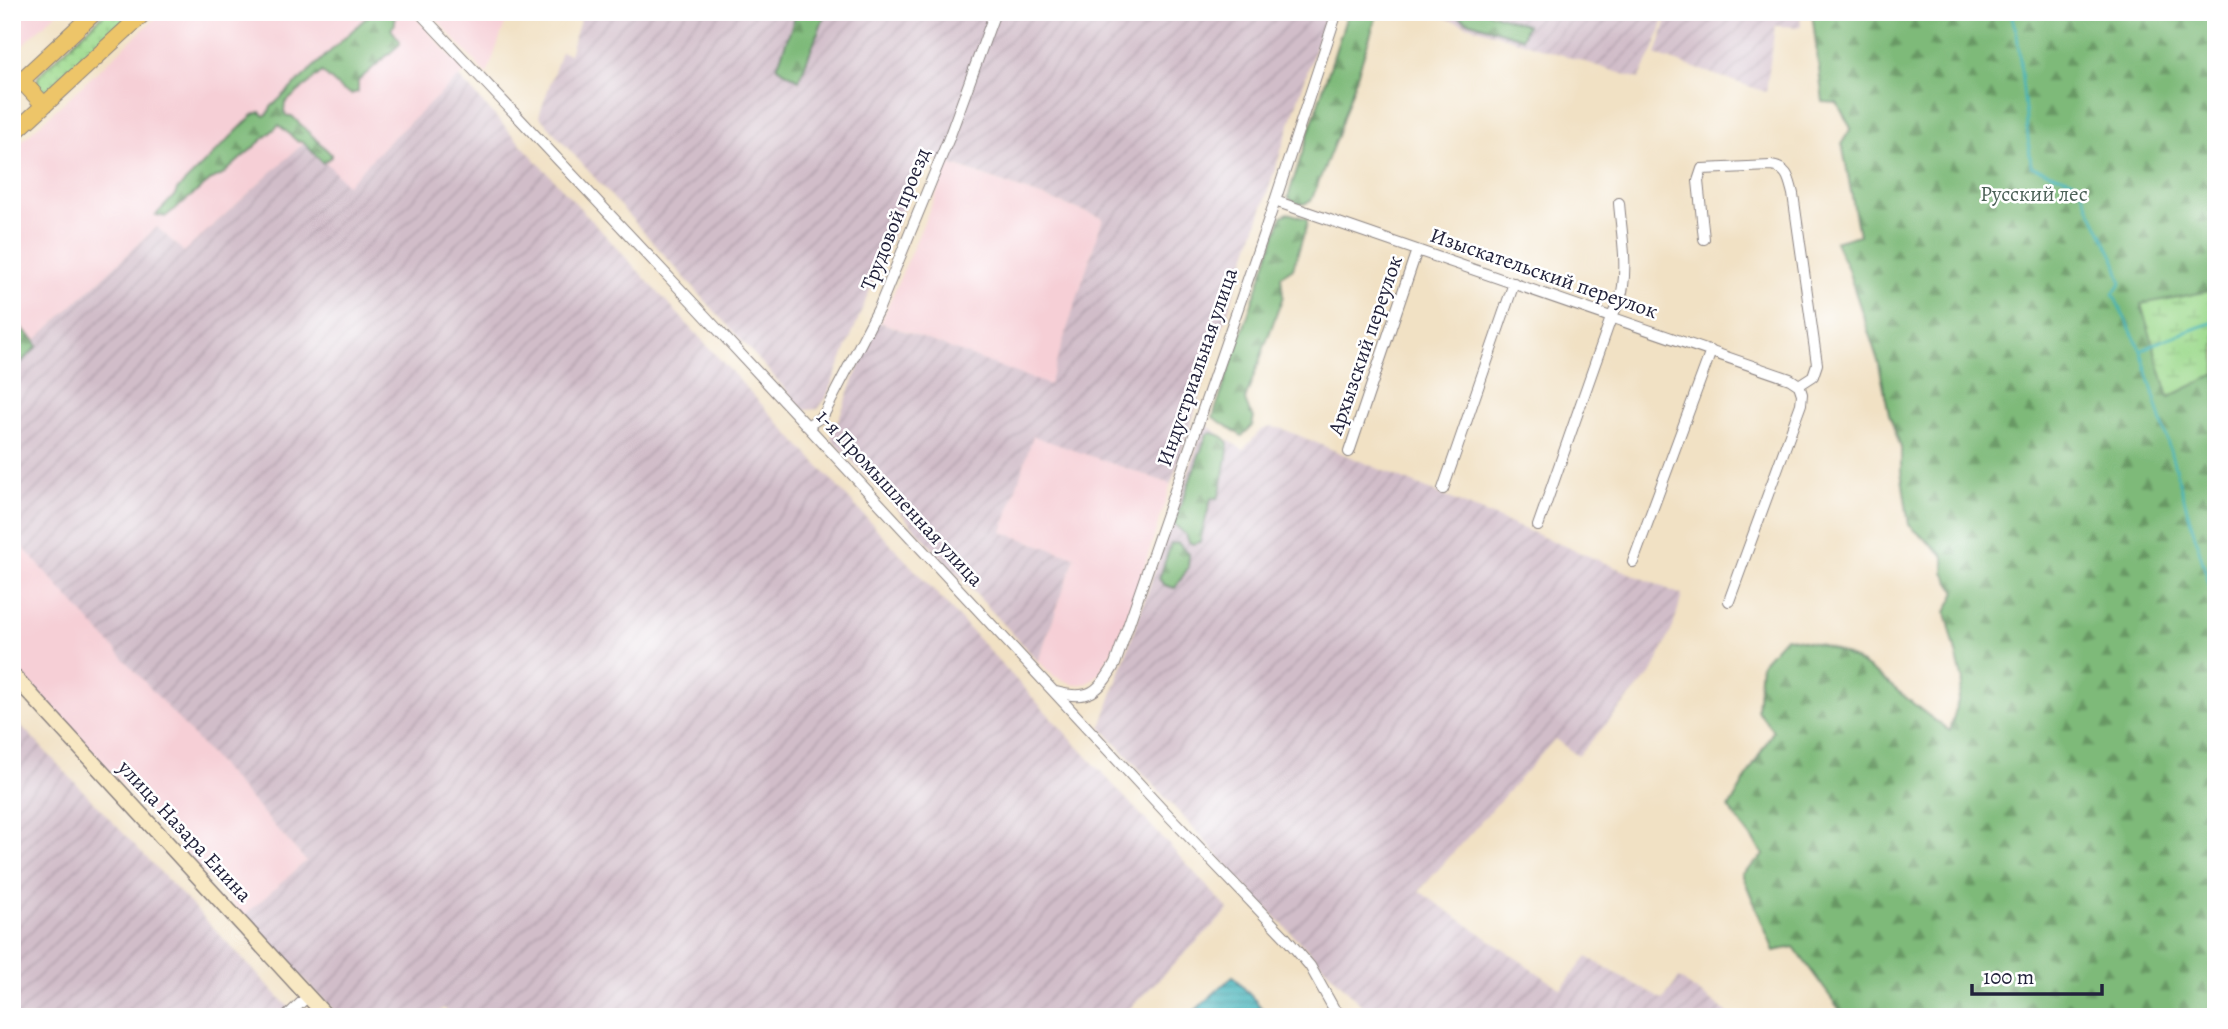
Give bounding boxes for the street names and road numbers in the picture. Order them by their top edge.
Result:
street label: Трудовой проезд [854,143,936,295]
street label: Изыскательский переулок [1426,221,1662,325]
street label: Архызский переулок [1321,251,1409,439]
street label: Индустриальная улица [1150,264,1244,470]
street label: 1-я Промышленная улица [810,403,990,593]
street label: улица Назара Енина [111,753,258,908]

